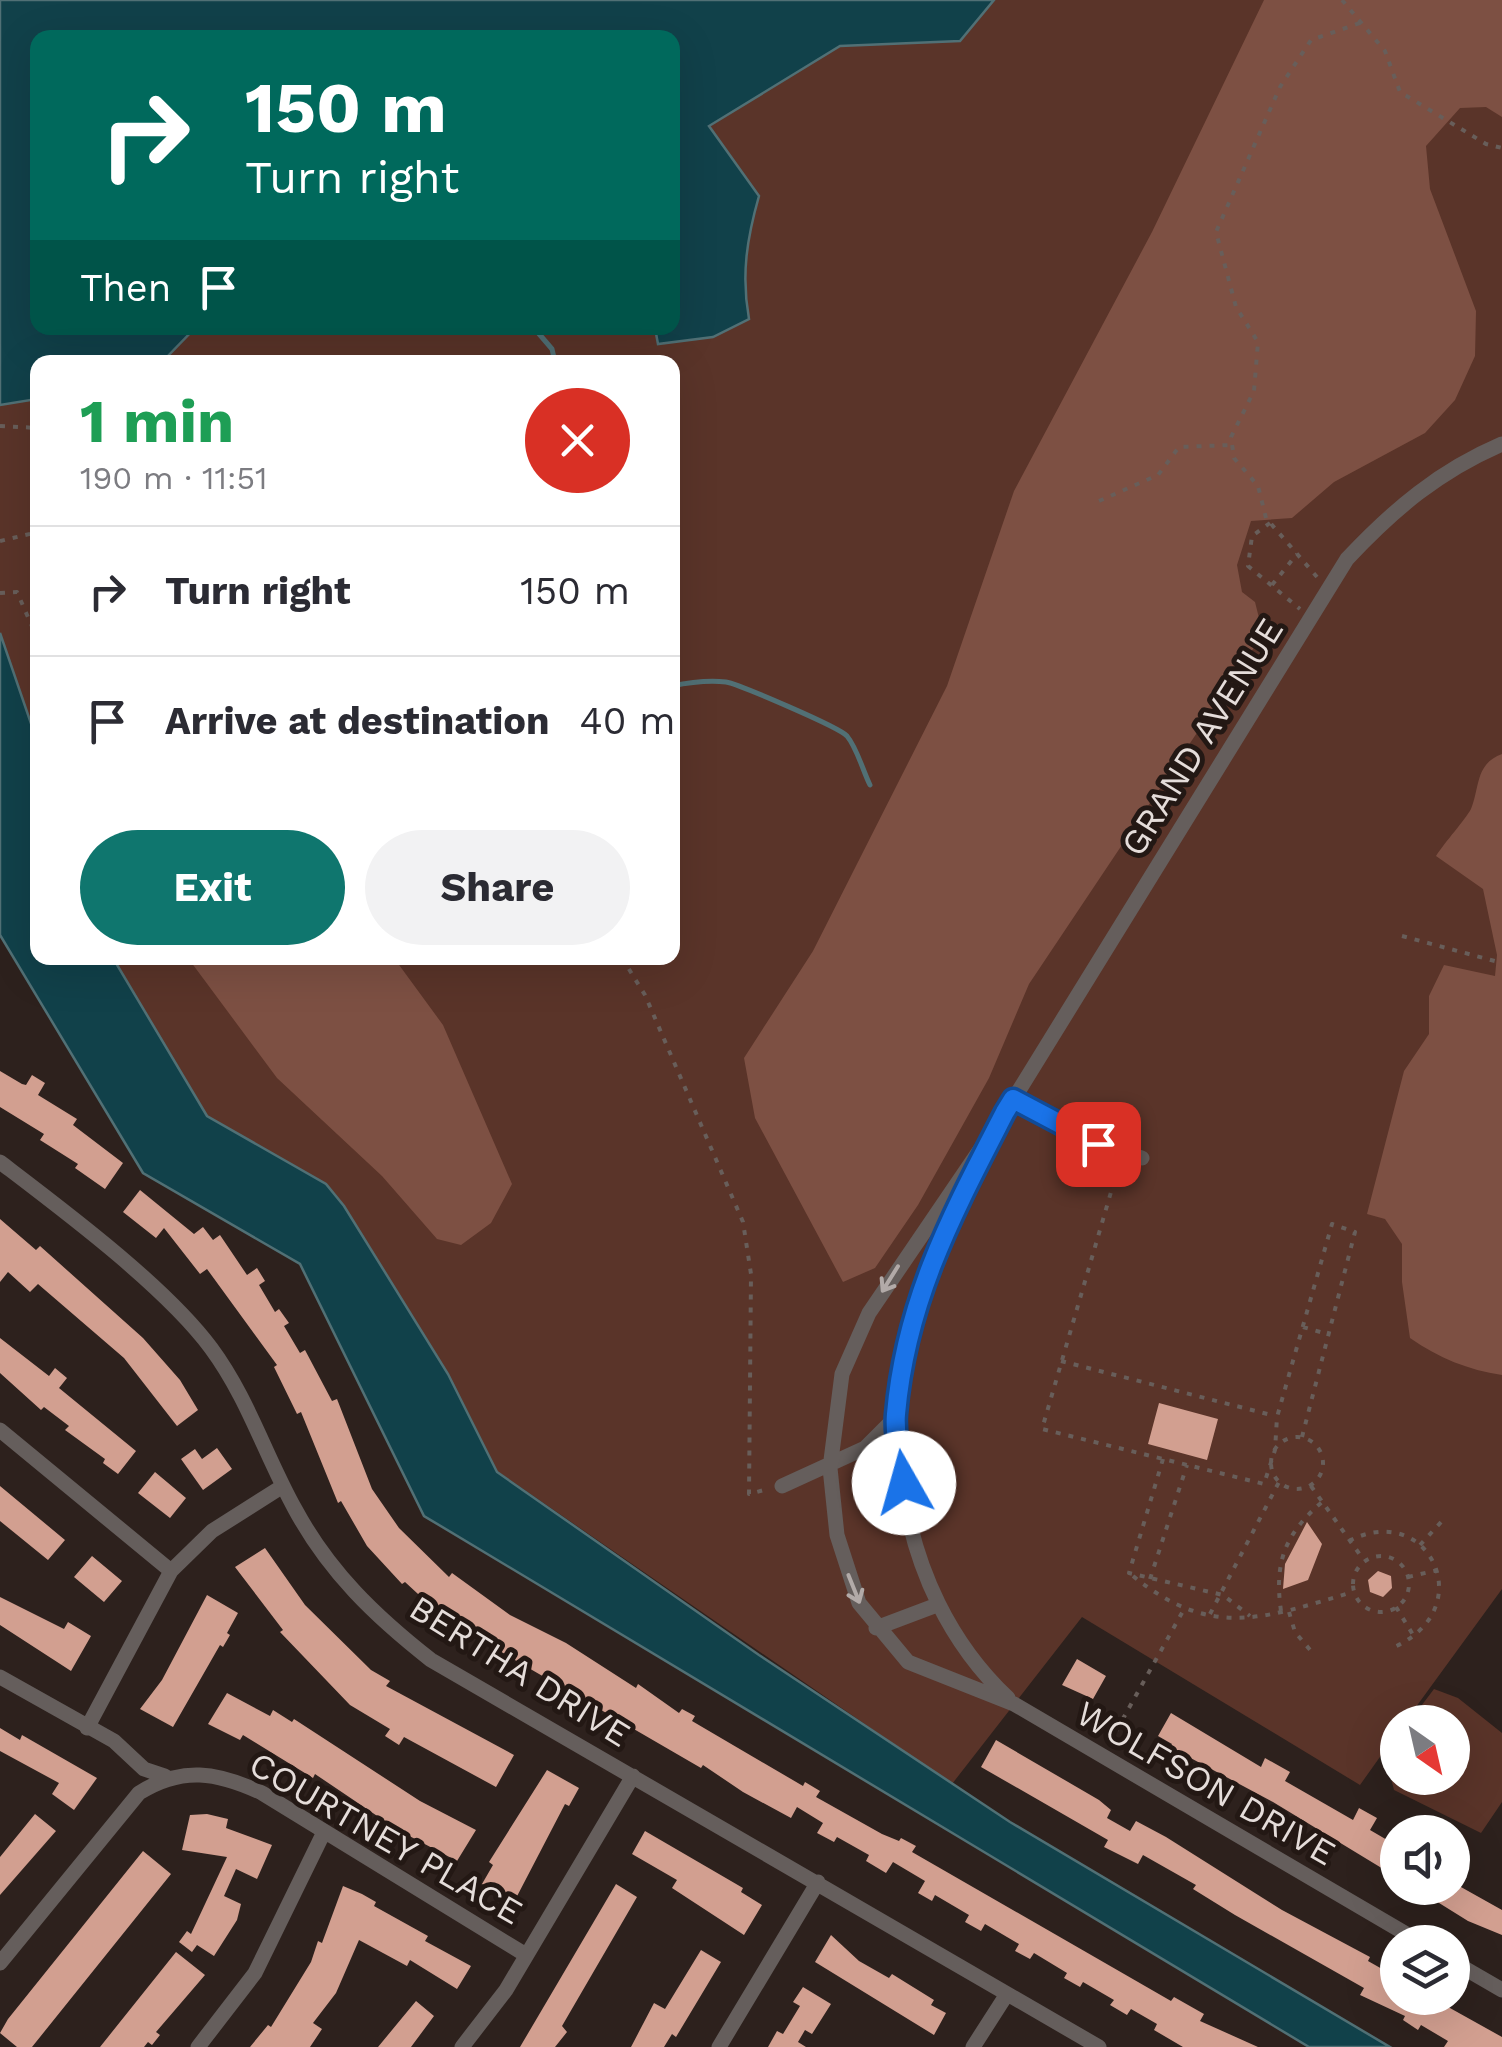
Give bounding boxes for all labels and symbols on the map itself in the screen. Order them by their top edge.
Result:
street label: GRAND AVENUE [1112,611,1292,863]
pin [1056,1102,1141,1187]
one-way arrow [879,1264,900,1293]
position arrow [852,1431,956,1535]
one-way arrow [846,1573,864,1603]
street label: BERTHA DRIVE [402,1586,638,1756]
street label: WOLFSON DRIVE [1069,1692,1343,1874]
north arrow [1380,1705,1470,1795]
street label: COURTNEY PLACE [242,1743,530,1933]

